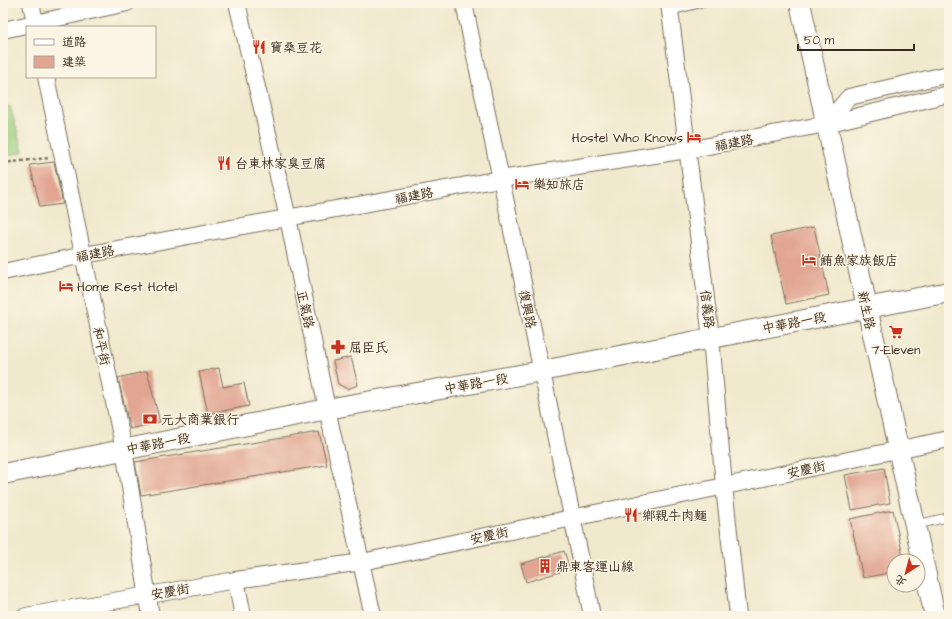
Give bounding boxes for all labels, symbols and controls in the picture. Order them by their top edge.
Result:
legend [26,26,156,78]
scale bar [798,26,914,52]
text: 50 m [804,32,835,49]
text: 道路 [62,34,86,51]
restaurant icon: 寶桑豆花 [251,39,267,55]
place label: 寶桑豆花 [270,39,322,57]
text: 建築 [62,54,86,71]
place label: Hostel Who Knows [572,129,683,147]
hotel icon: Hostel Who Knows [686,129,702,145]
street label: 福建路 [713,130,755,156]
restaurant icon: 台東林家臭豆腐 [216,155,232,171]
place label: 台東林家臭豆腐 [235,155,326,173]
hotel icon: 樂知旅店 [514,176,530,192]
place label: 樂知旅店 [533,176,585,194]
street label: 福建路 [393,183,435,209]
street label: 福建路 [74,241,116,267]
hotel icon: 鮪魚家族飯店 [801,252,817,268]
place label: 鮪魚家族飯店 [820,252,898,270]
hotel icon: Home Rest Hotel [58,278,74,294]
place label: Home Rest Hotel [77,278,177,296]
street label: 正氣路 [292,288,318,330]
street label: 復興路 [514,288,540,330]
street label: 信義路 [696,289,718,330]
street label: 新生路 [853,289,879,331]
street label: 中華路一段 [761,308,828,338]
supermarket icon: 7-Eleven [888,324,904,340]
street label: 和平街 [88,325,114,367]
pharmacy icon: 屈臣氏 [330,339,346,355]
place label: 屈臣氏 [349,339,388,357]
place label: 7-Eleven [871,341,921,359]
street label: 中華路一段 [443,369,510,398]
bank icon: 元大商業銀行 [142,411,158,427]
place label: 元大商業銀行 [161,411,239,429]
street label: 中華路一段 [125,429,192,459]
street label: 安慶街 [785,457,827,483]
restaurant icon: 鄉親牛肉麵 [623,507,639,523]
place label: 鄉親牛肉麵 [642,507,707,525]
street label: 安慶街 [468,523,510,549]
north arrow [886,553,926,593]
building icon: 鼎東客運山線 [537,558,553,574]
place label: 鼎東客運山線 [556,558,634,576]
text: 北 [892,571,909,590]
street label: 安慶街 [149,580,191,604]

